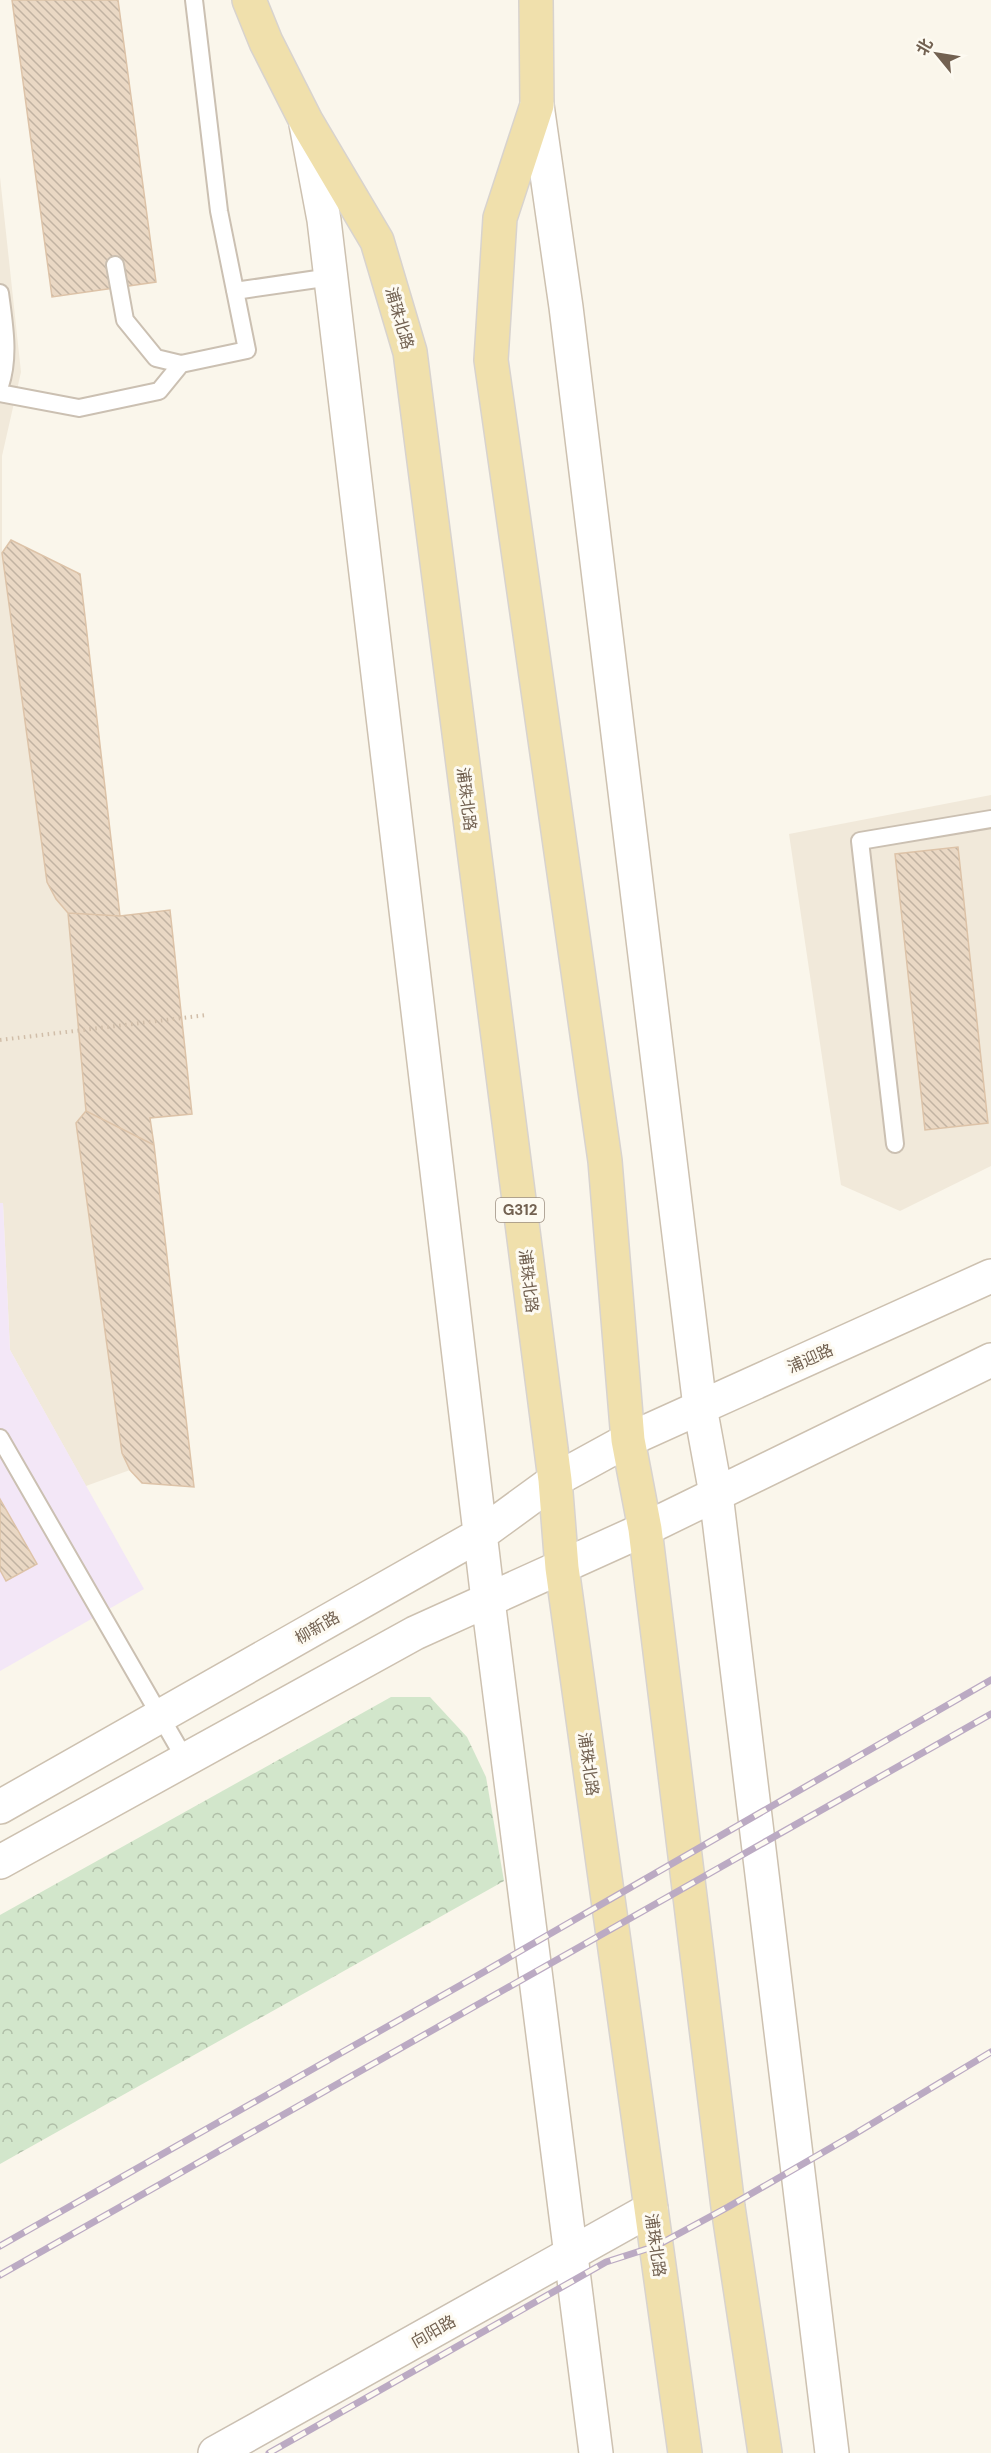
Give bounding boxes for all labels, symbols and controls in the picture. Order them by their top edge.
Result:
north arrow [907,24,967,84]
text: 北 [911,35,938,59]
street label: 浦珠北路 [381,284,418,352]
street label: 浦珠北路 [452,766,481,832]
road number: G312 [496,1198,544,1222]
street label: 浦珠北路 [514,1248,543,1314]
street label: 浦迎路 [784,1339,836,1378]
street label: 柳新路 [291,1606,343,1649]
street label: 浦珠北路 [574,1731,603,1797]
street label: 浦珠北路 [641,2212,670,2278]
street label: 向阳路 [407,2311,459,2352]

